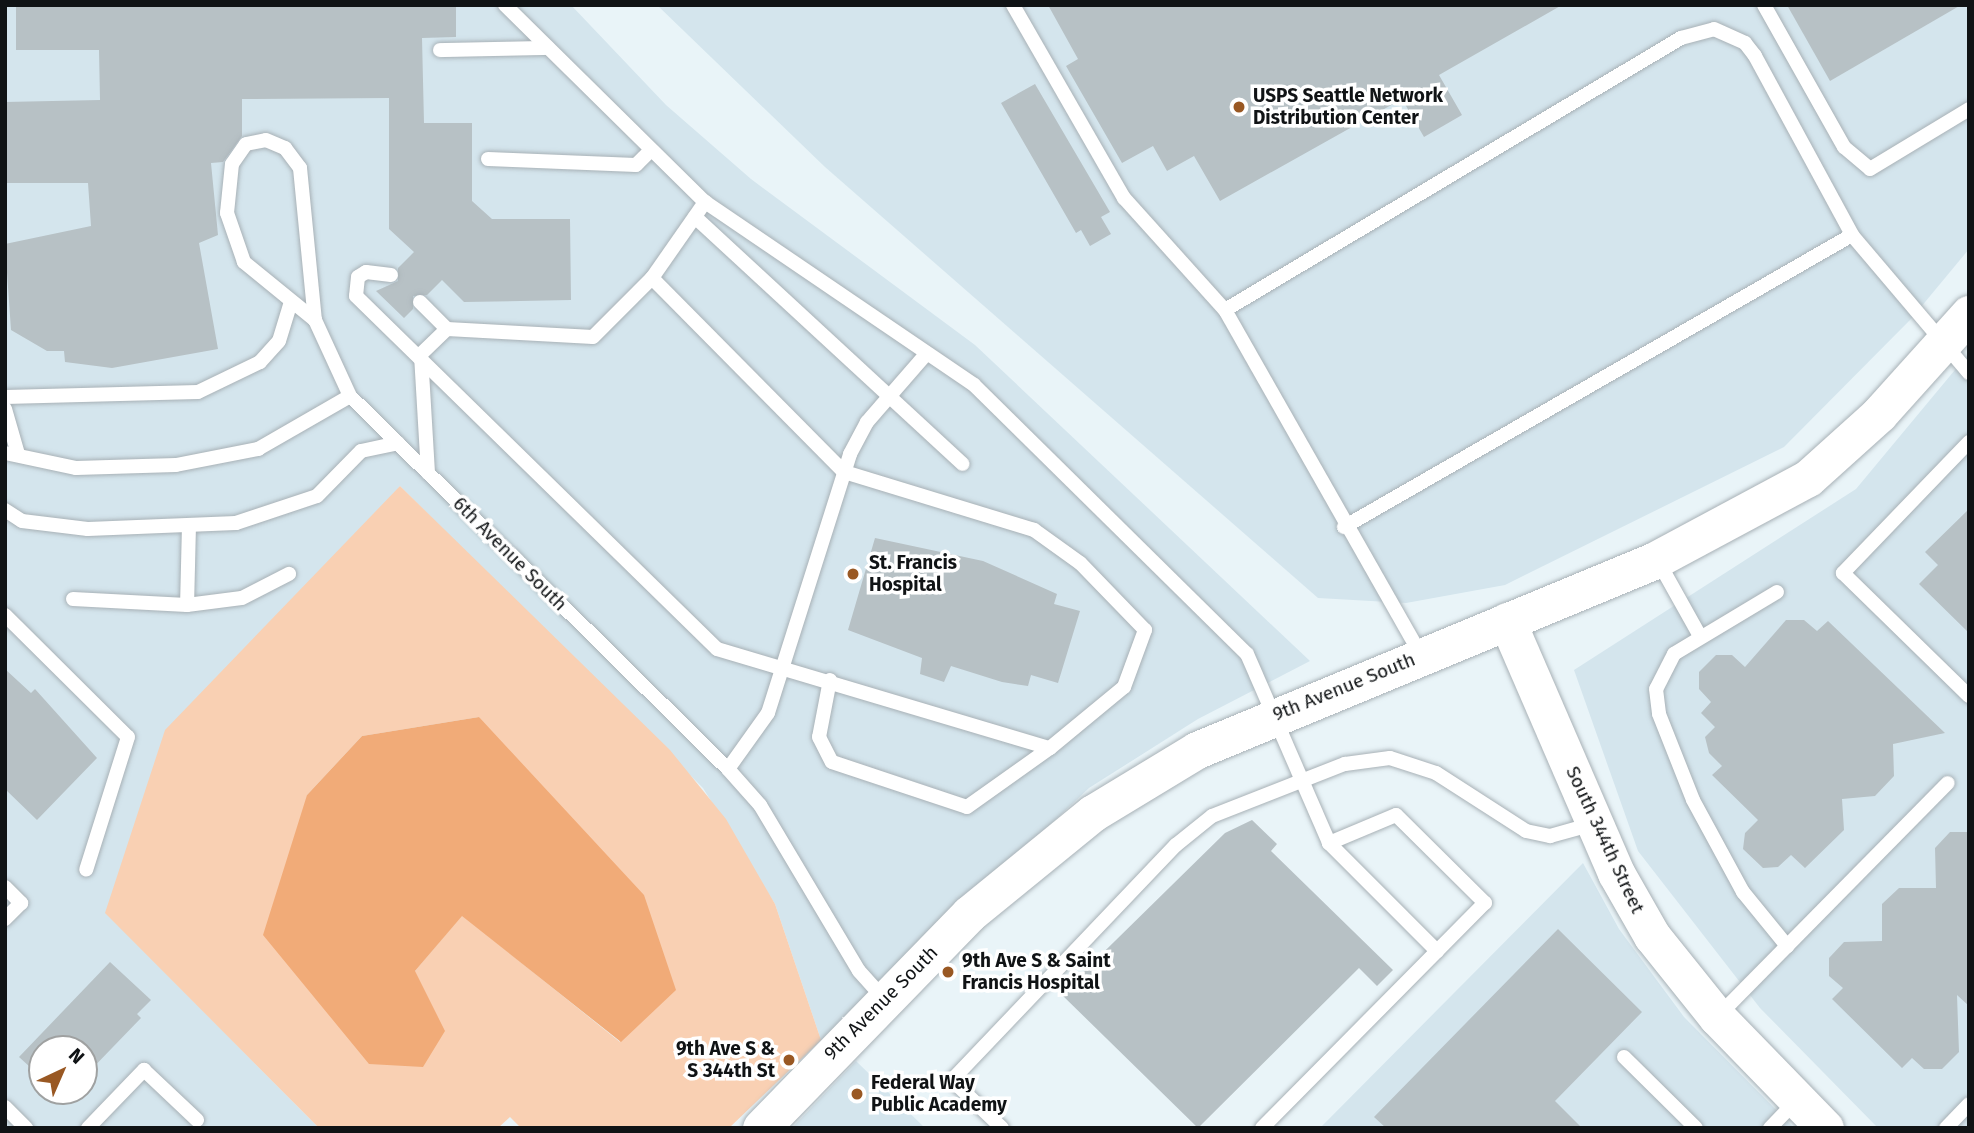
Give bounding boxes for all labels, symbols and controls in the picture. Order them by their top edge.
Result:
place label: USPS Seattle Network Distribution Center [1253,85,1443,129]
marker: USPS Seattle Network Distribution Center [1231,99,1247,115]
street label: 6th Avenue South [448,492,572,616]
place label: St. Francis Hospital [869,552,957,596]
marker: St. Francis Hospital [843,564,863,584]
street label: 9th Avenue South [1269,648,1419,726]
street label: South 344th Street [1561,763,1649,917]
street label: 9th Avenue South [819,941,943,1065]
place label: 9th Ave S & Saint Francis Hospital [962,950,1110,994]
marker: 9th Ave S & Saint Francis Hospital [940,964,956,980]
north arrow [28,1035,98,1105]
place label: 9th Ave S & S 344th St [676,1038,775,1082]
text: N [64,1043,89,1069]
marker: 9th Ave S & S 344th St [781,1052,797,1068]
place label: Federal Way Public Academy [871,1072,1007,1116]
marker: Federal Way Public Academy [849,1086,865,1102]

